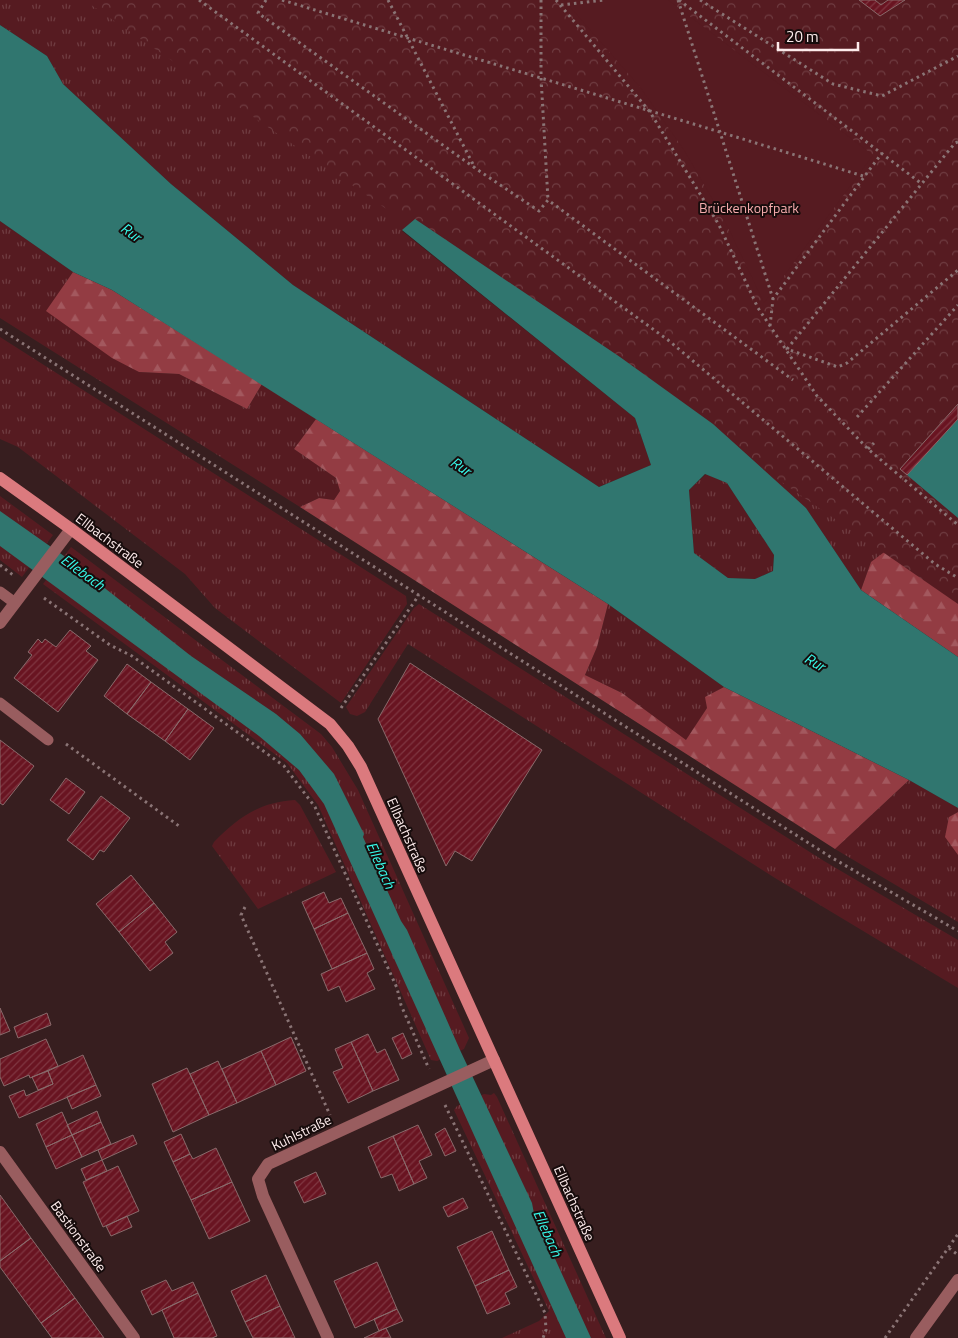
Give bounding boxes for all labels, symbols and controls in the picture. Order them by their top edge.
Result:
scale bar [778,20,858,52]
text: 20 m [786,25,819,48]
park label: Brückenkopfpark [699,197,799,218]
water label: Rur [116,217,148,249]
water label: Rur [446,451,478,483]
street label: Ellbachstraße [71,507,149,573]
water label: Ellebach [56,548,110,596]
water label: Rur [800,647,832,678]
street label: Ellbachstraße [382,794,434,876]
water label: Ellebach [360,838,402,893]
street label: Kuhlstraße [267,1108,335,1156]
street label: Ellbachstraße [549,1162,601,1244]
street label: Bastionstraße [46,1196,112,1276]
water label: Ellebach [527,1206,569,1261]

